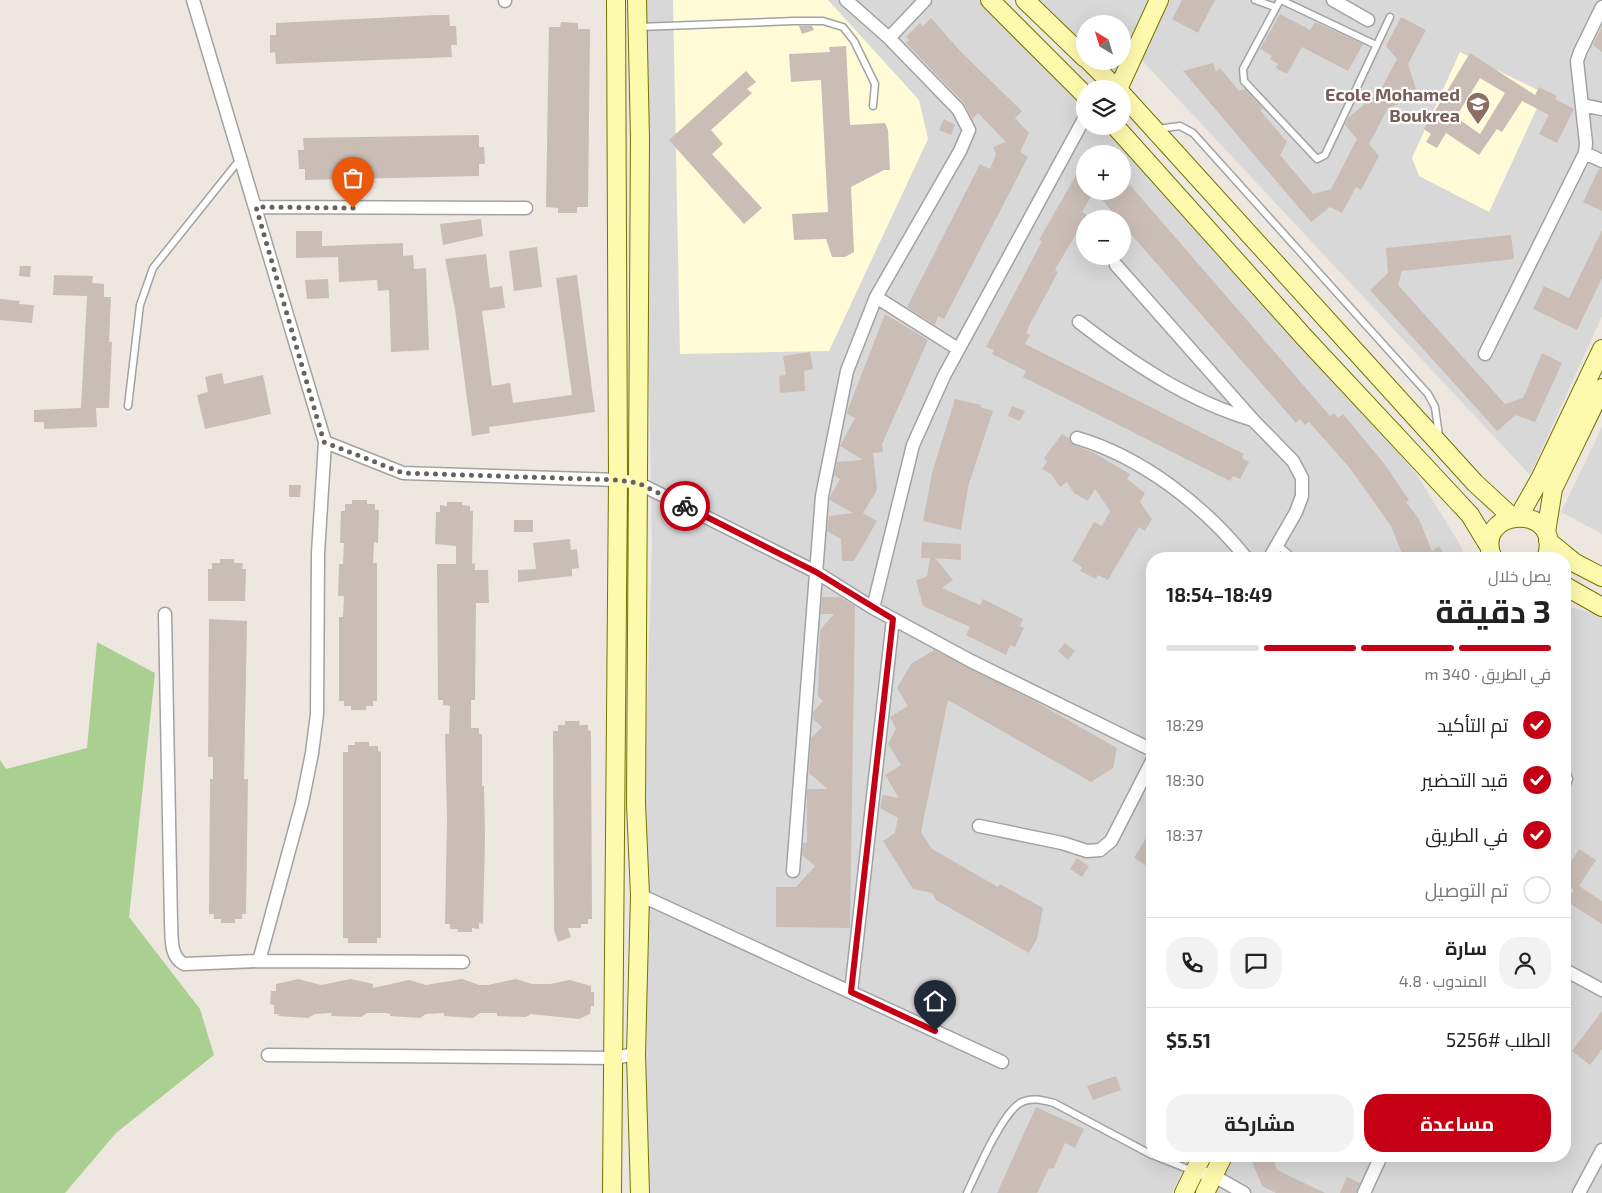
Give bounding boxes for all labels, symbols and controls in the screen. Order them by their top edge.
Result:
north arrow [1076,15,1131,70]
map controls [1076,15,1131,265]
button: layers [1076,80,1131,135]
place label: Ecole Mohamed Boukrea [1325,83,1460,126]
school or university icon: Ecole Mohamed Boukrea [1465,91,1491,125]
button: + [1076,145,1131,200]
pin [332,157,374,208]
icon: bag [339,164,367,192]
button: − [1076,210,1131,265]
courier [660,481,710,531]
icon: bike [671,492,699,520]
text: يصل خلال [1488,566,1551,585]
text: 18:49–18:54 [1166,583,1272,606]
text: 3 دقيقة [1435,591,1551,629]
text: في الطريق · 340 m [1424,664,1551,683]
icon: check [1523,711,1551,739]
text: تم التأكيد [1437,713,1508,736]
text: 18:29 [1166,715,1204,734]
icon: check [1523,766,1551,794]
text: قيد التحضير [1422,768,1508,791]
text: 18:30 [1166,770,1204,789]
icon: check [1523,821,1551,849]
text: في الطريق [1425,823,1508,846]
text: 18:37 [1166,825,1203,844]
text: تم التوصيل [1425,878,1508,901]
text: سارة [1445,936,1487,959]
button: phone [1166,937,1218,989]
button: chat [1230,937,1282,989]
button: person [1499,937,1551,989]
text: المندوب · 4.8 [1399,971,1487,990]
pin [914,980,956,1031]
icon: home [921,987,949,1015]
text: الطلب #5256 [1446,1028,1551,1051]
text: $5.51 [1166,1029,1211,1052]
button: مشاركة [1166,1094,1354,1152]
button: مساعدة [1364,1094,1551,1152]

